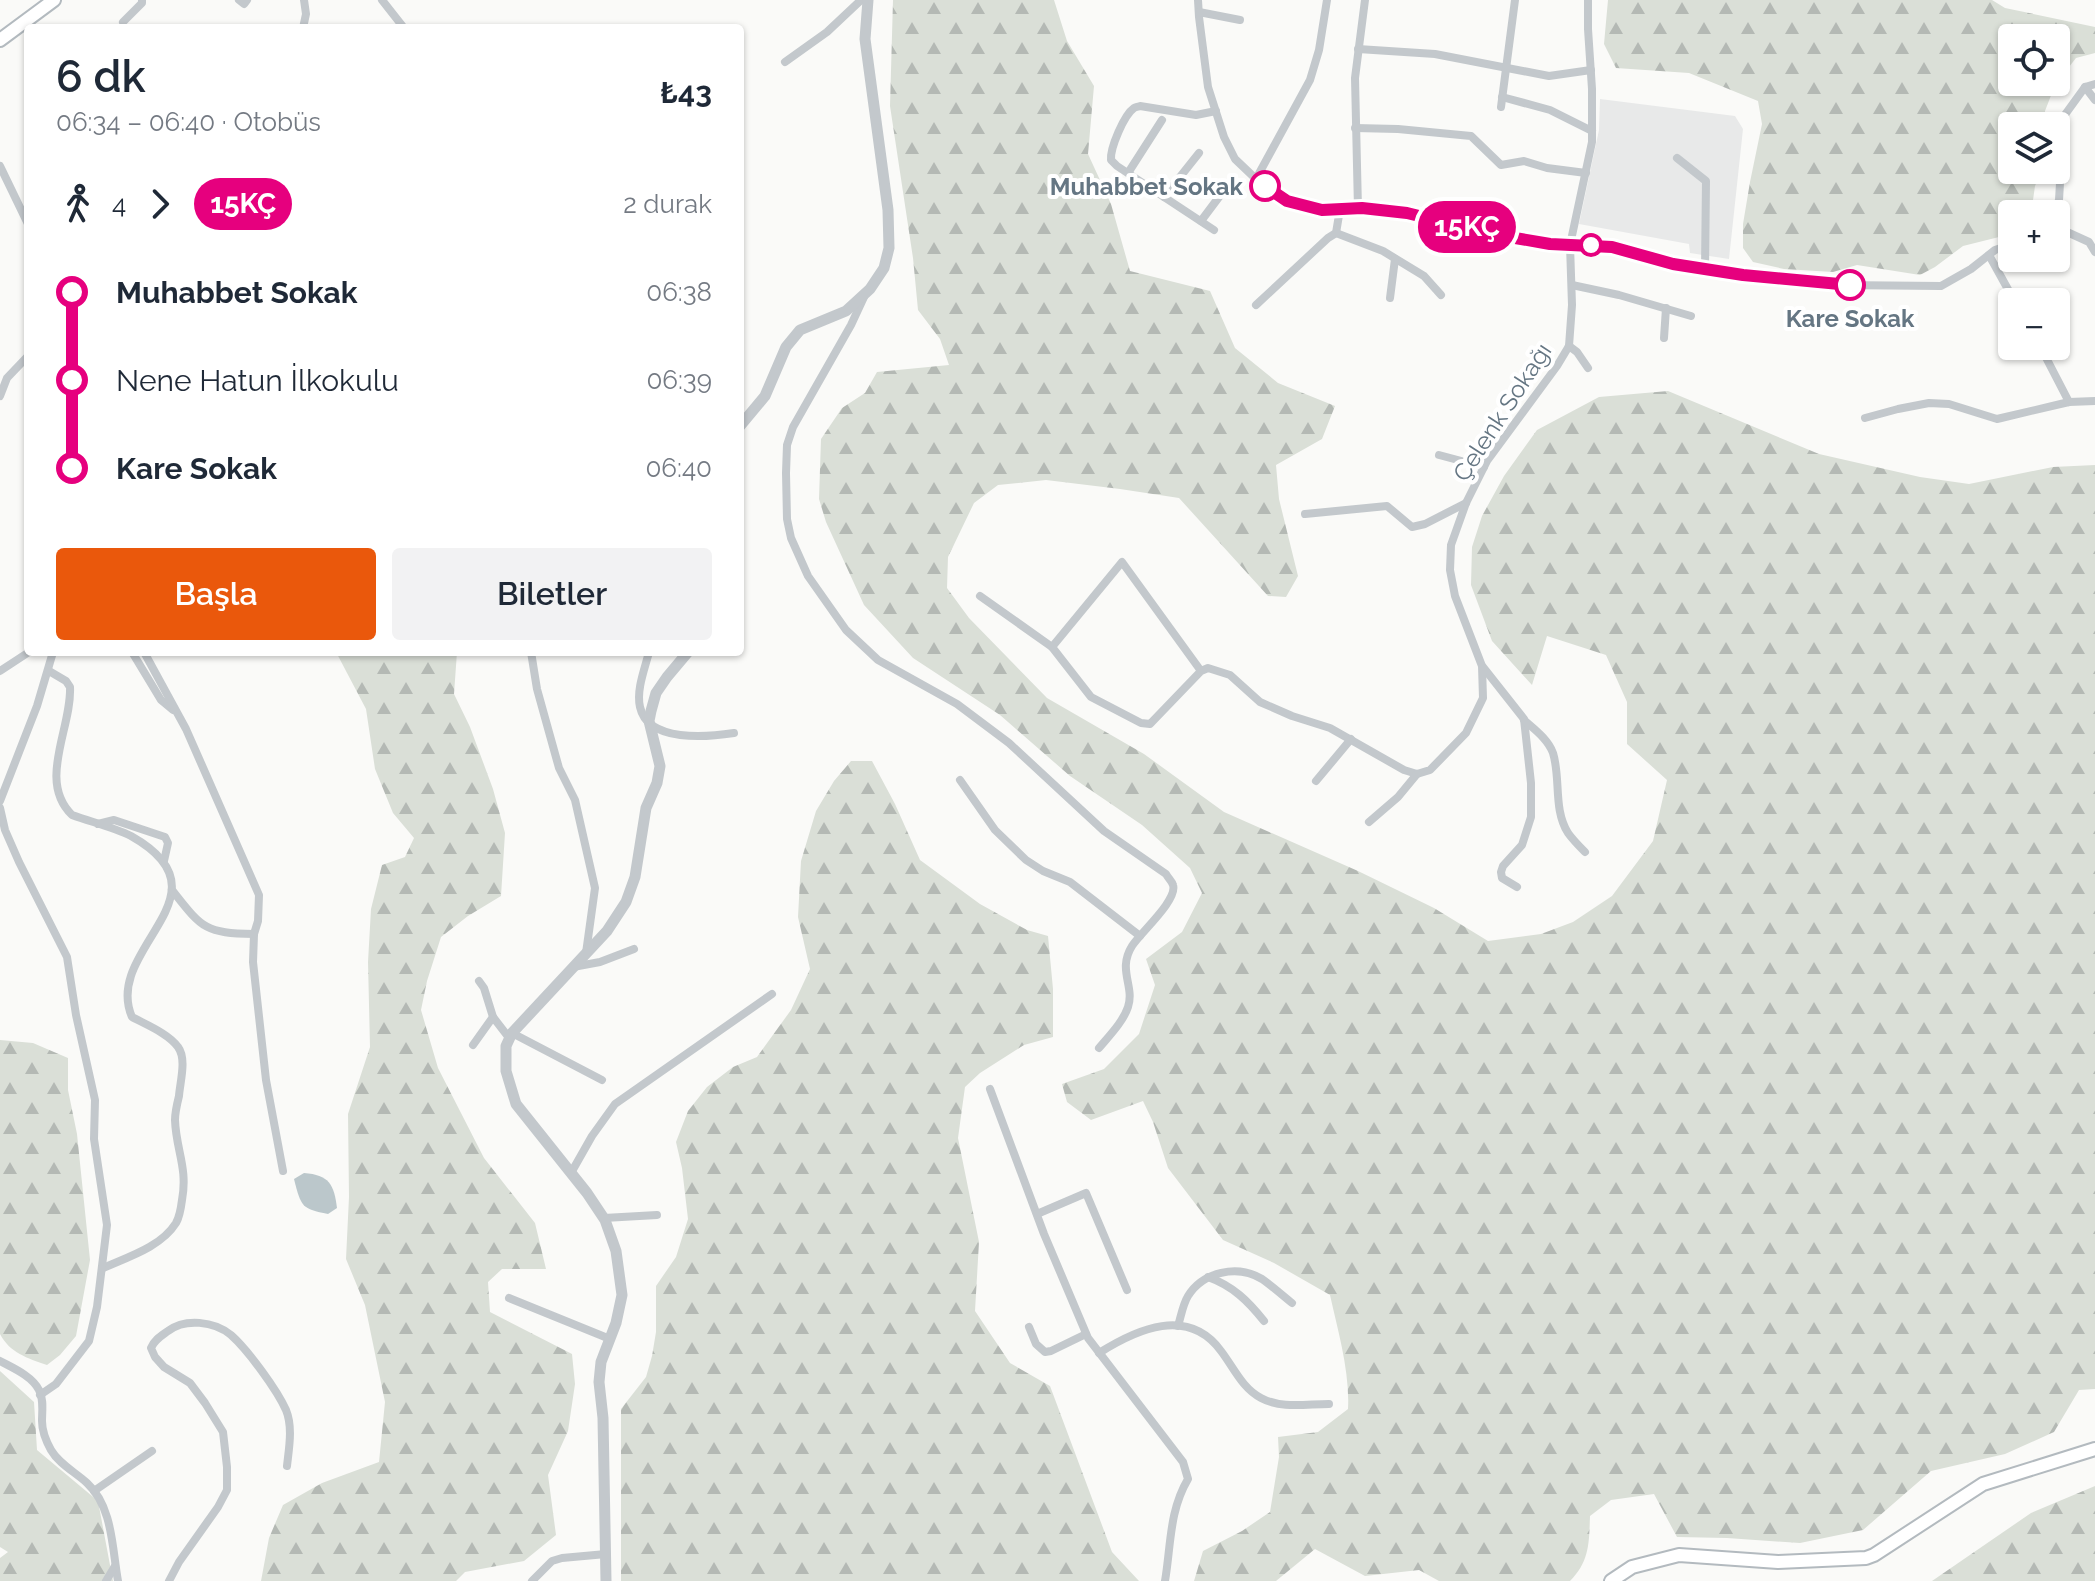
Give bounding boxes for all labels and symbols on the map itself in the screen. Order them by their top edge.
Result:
marker: Muhabbet Sokak [1250,171,1280,201]
place label: Muhabbet Sokak [1050,172,1244,201]
line badge: 15KÇ [1411,201,1523,253]
unlabelled marker [1580,234,1602,256]
marker: Kare Sokak [1835,270,1865,300]
place label: Kare Sokak [1786,304,1915,333]
street label: Çelenk Sokağı [1447,338,1557,486]

